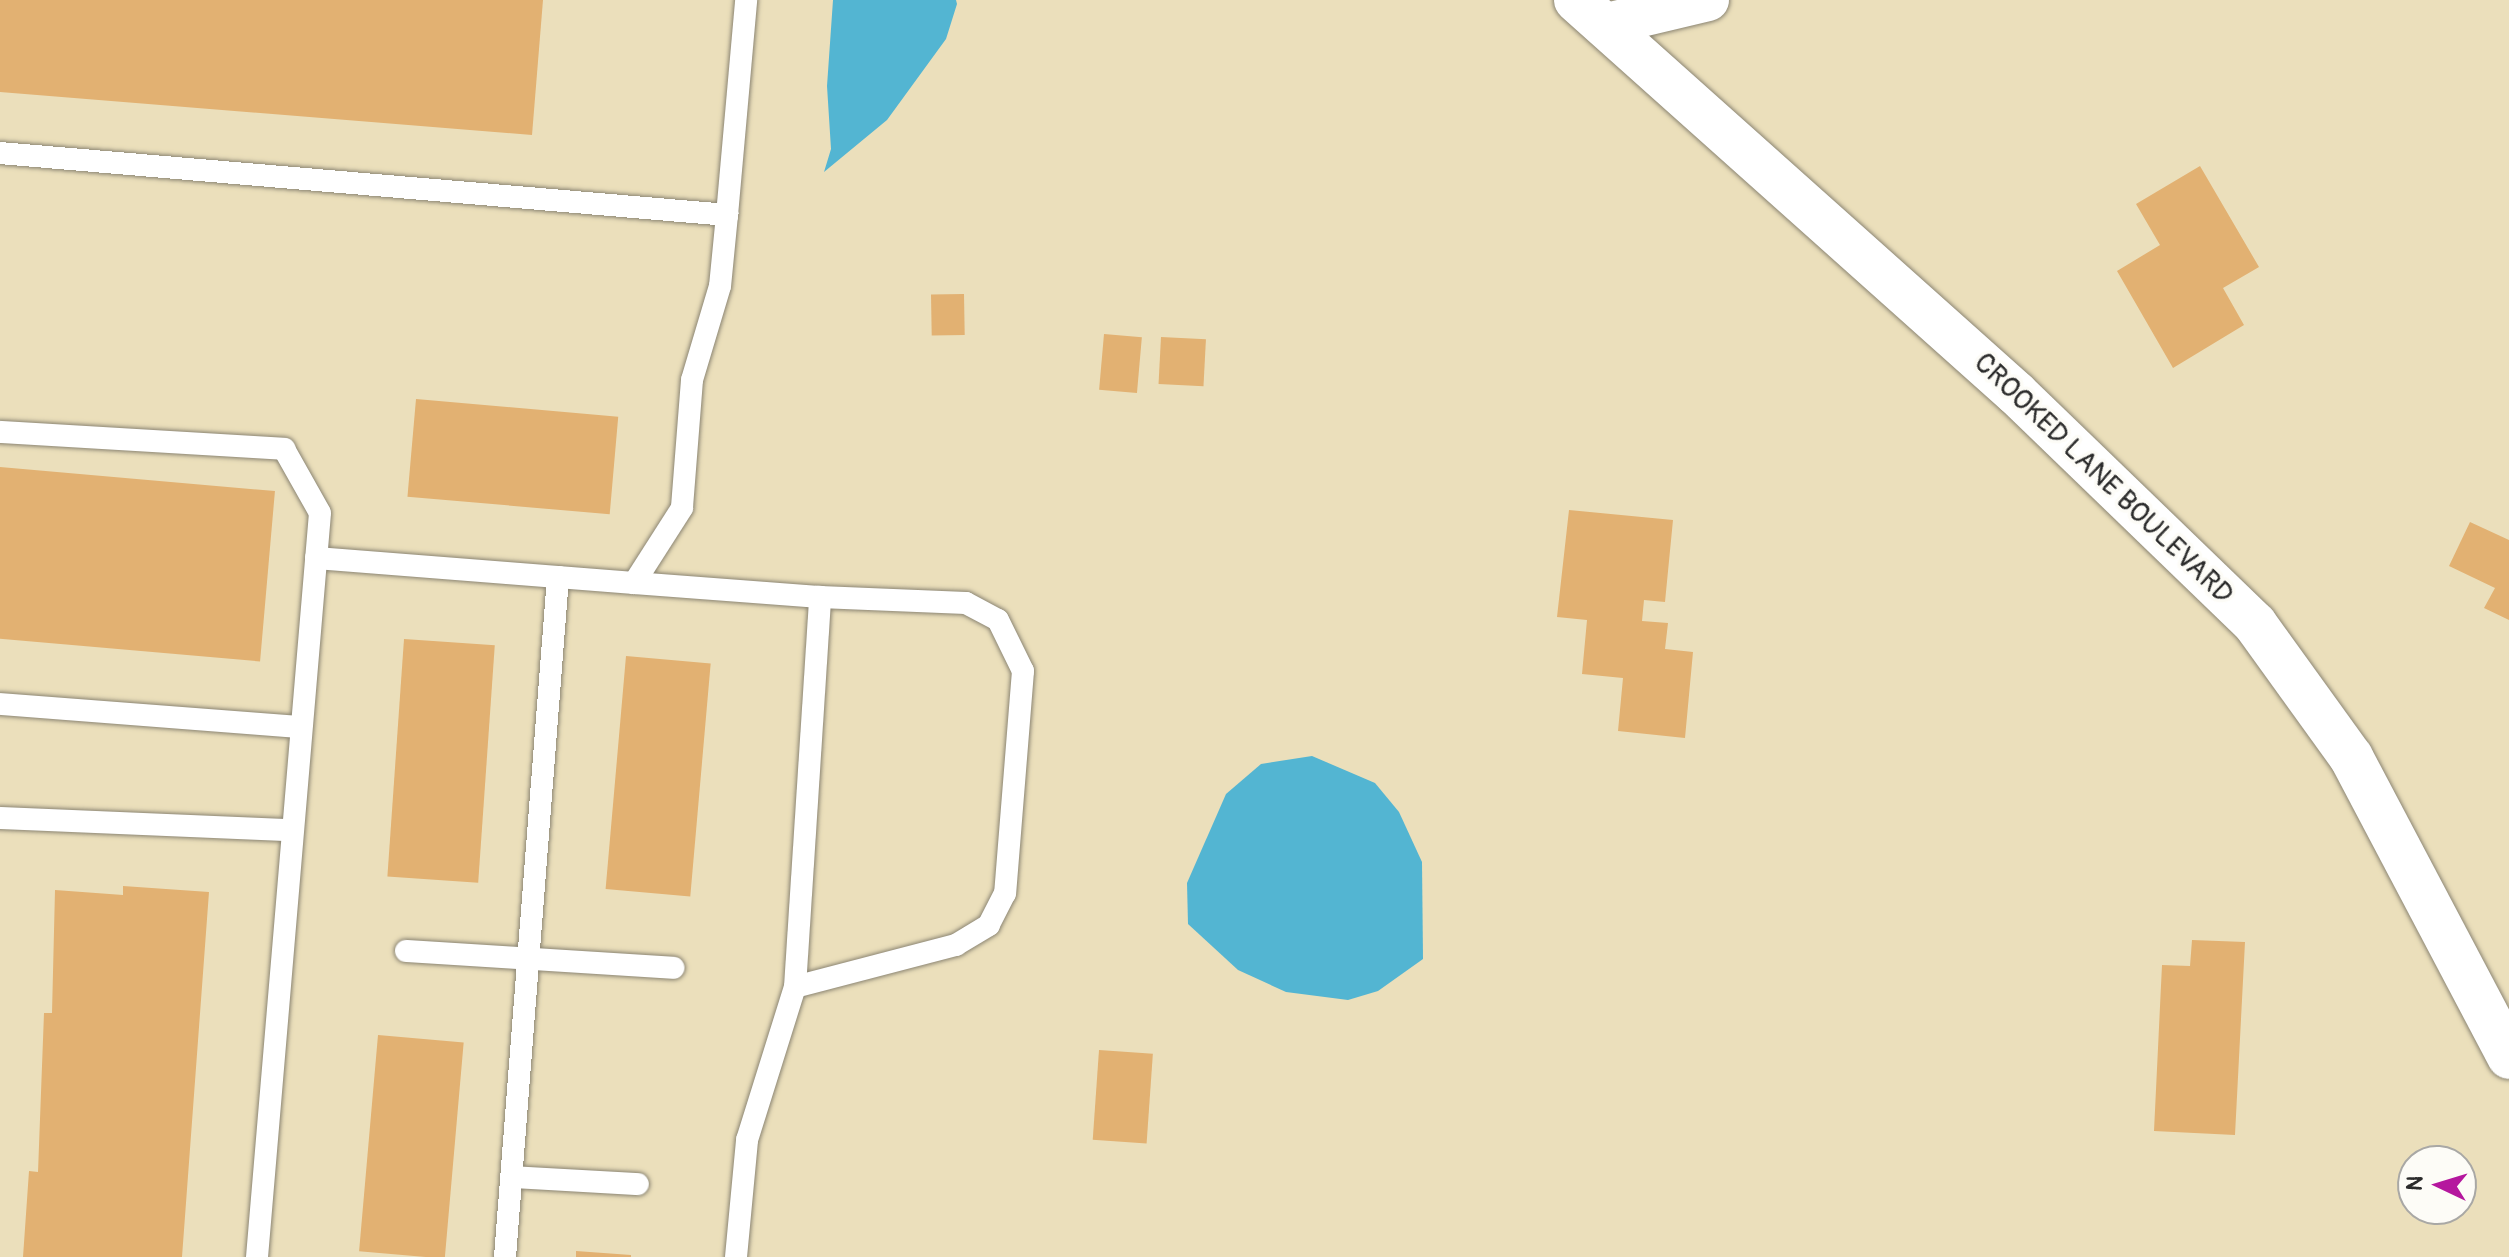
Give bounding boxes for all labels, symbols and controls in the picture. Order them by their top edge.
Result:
street label: CROOKED LANE BOULEVARD [1967,346,2239,612]
north arrow [2397,1145,2477,1225]
text: N [2401,1175,2430,1192]

